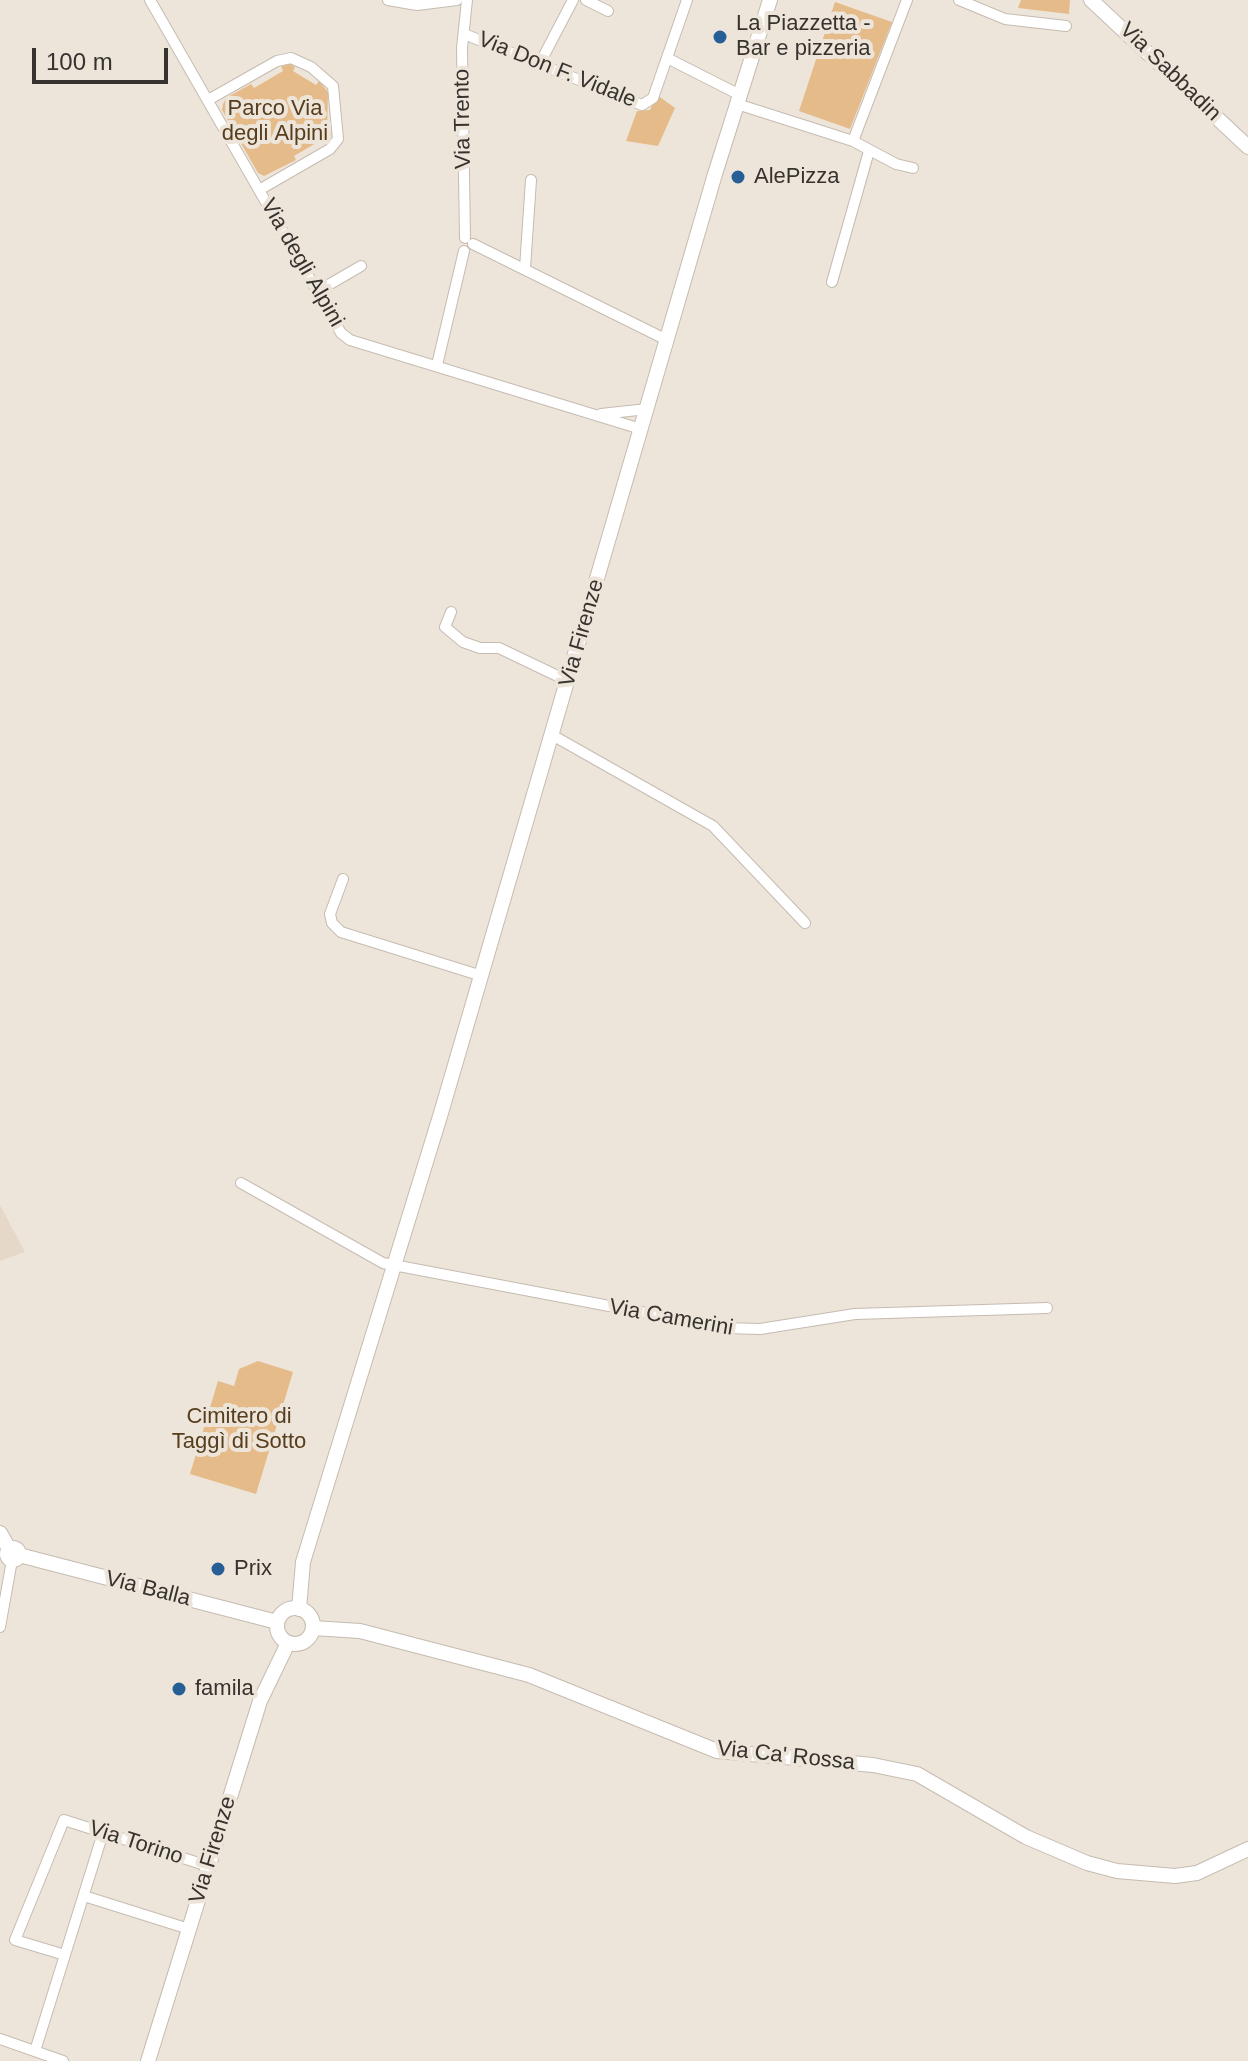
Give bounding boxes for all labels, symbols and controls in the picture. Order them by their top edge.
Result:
place label: La Piazzetta - Bar e pizzeria [736,11,871,62]
street label: Via Sabbadin [1114,17,1226,127]
street label: Via Don F. Vidale [474,26,640,114]
marker: La Piazzetta - Bar e pizzeria [711,28,729,46]
scale bar [36,32,172,82]
text: 100 m [46,48,113,75]
street label: Via Trento [449,69,477,169]
park label: Parco Via degli Alpini [222,96,328,148]
place label: AlePizza [754,164,840,190]
marker: AlePizza [729,168,747,186]
street label: Via degli Alpini [255,194,349,332]
street label: Via Firenze [554,576,610,690]
street label: Via Camerini [607,1294,735,1342]
park label: Cimitero di Taggì di Sotto [172,1404,306,1456]
place label: Prix [234,1556,272,1582]
marker: Prix [209,1560,227,1578]
street label: Via Balla [103,1566,193,1612]
place label: famila [195,1676,254,1702]
marker: famila [170,1680,188,1698]
street label: Via Ca' Rossa [716,1736,856,1776]
street label: Via Firenze [184,1793,242,1907]
street label: Via Torino [86,1815,186,1871]

